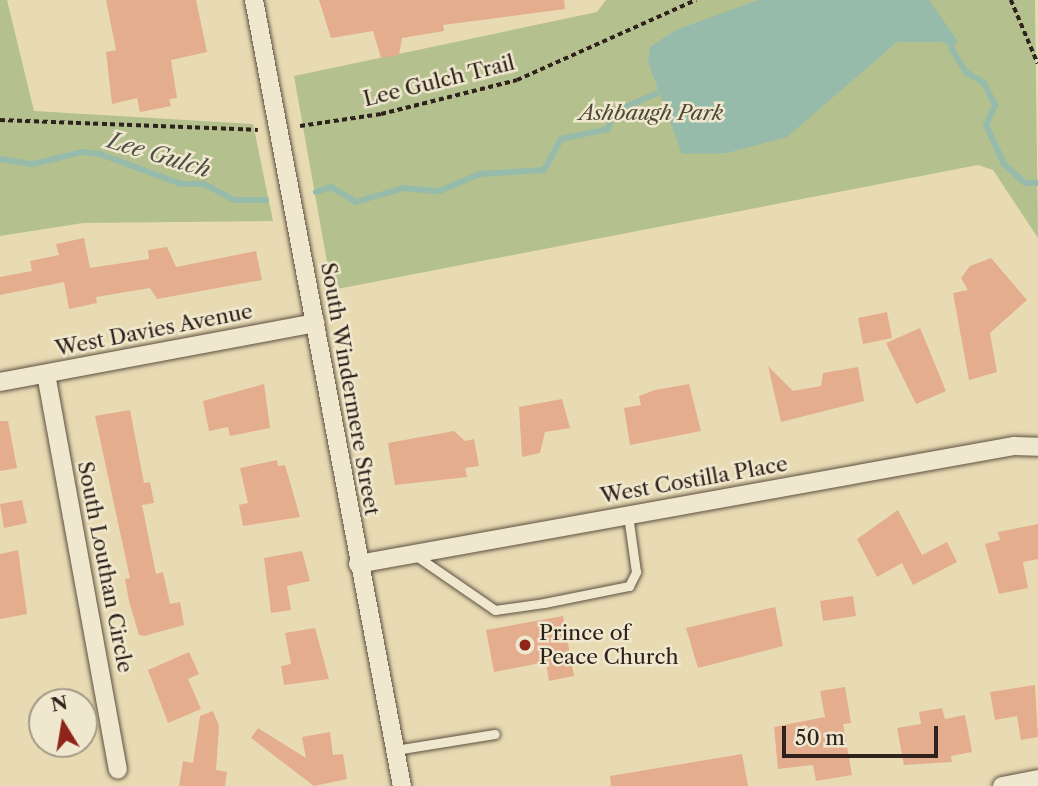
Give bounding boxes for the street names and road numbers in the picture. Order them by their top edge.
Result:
street label: Lee Gulch Trail [360,50,518,112]
street label: South Windermere Street [315,260,385,518]
street label: West Davies Avenue [53,298,255,362]
street label: West Costilla Place [598,451,790,509]
street label: South Louthan Circle [72,459,138,675]

